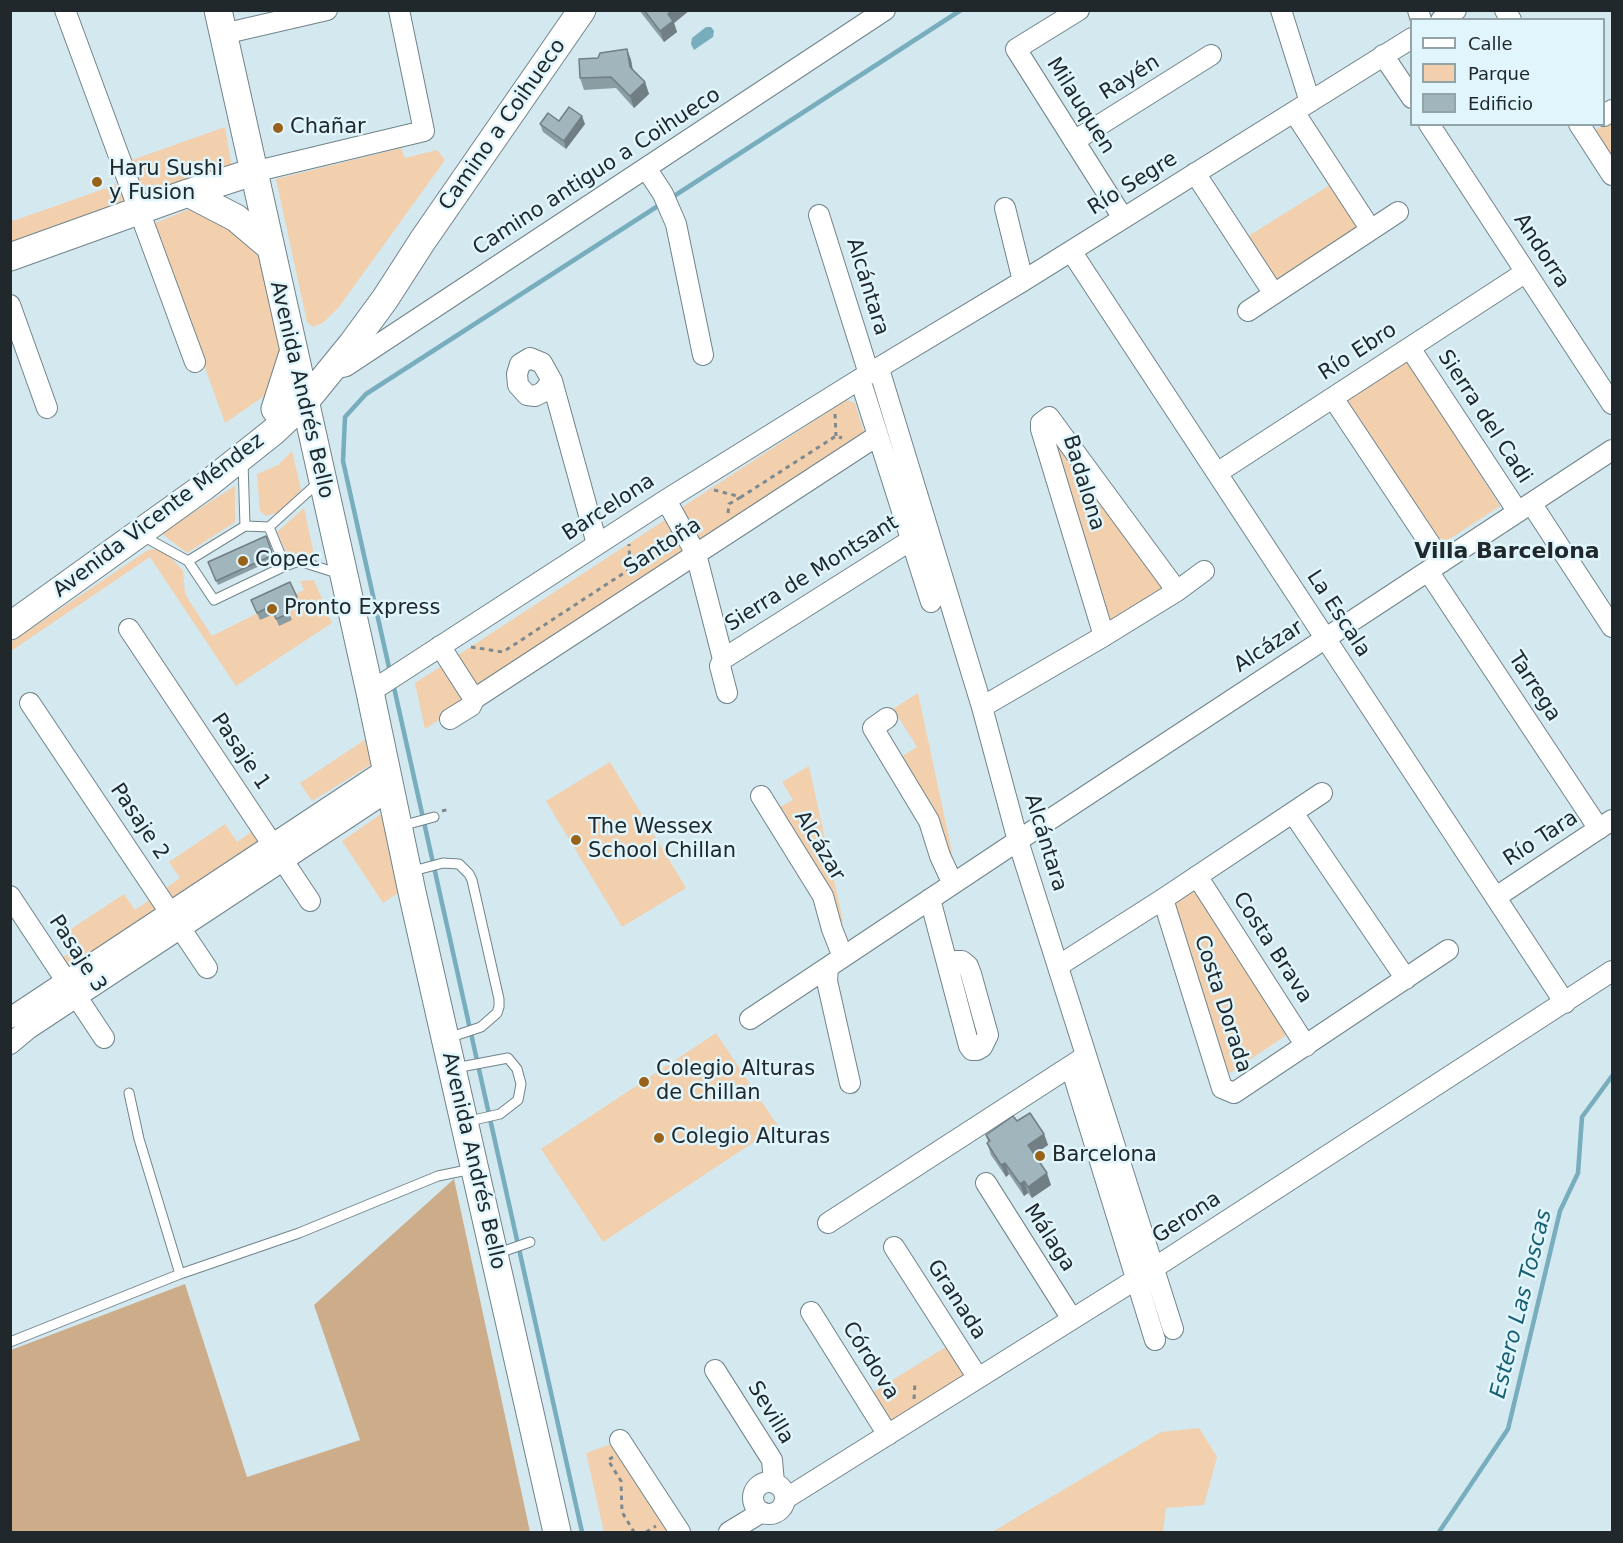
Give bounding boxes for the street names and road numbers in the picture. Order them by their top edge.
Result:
street label: Camino a Coihueco [434,34,572,216]
street label: Rayén [1095,50,1165,106]
street label: Milauquen [1040,53,1120,159]
street label: Camino antiguo a Coihueco [469,82,725,262]
street label: Río Segre [1084,147,1182,221]
street label: Andorra [1508,209,1574,293]
street label: Alcántara [840,235,894,339]
street label: Avenida Andrés Bello [264,279,338,501]
street label: Río Ebro [1314,318,1402,386]
street label: Sierra del Cadi [1432,346,1536,488]
street label: Avenida Vicente Méndez [49,428,269,604]
street label: Badalona [1057,432,1109,534]
street label: Barcelona [558,469,660,547]
street label: Sierra de Montsant [721,511,903,637]
street label: Santoña [620,513,706,581]
street label: La Escala [1301,566,1375,662]
street label: Alcázar [1230,615,1308,679]
street label: Tarrega [1502,648,1566,726]
street label: Pasaje 1 [205,709,275,795]
street label: Pasaje 2 [104,779,174,865]
street label: Alcántara [1018,791,1072,895]
street label: Alcázar [788,806,850,886]
street label: Río Tara [1499,806,1583,872]
street label: Costa Brava [1227,888,1317,1008]
street label: Pasaje 3 [43,911,111,997]
street label: Costa Dorada [1188,932,1256,1076]
street label: Avenida Andrés Bello [436,1050,510,1272]
street label: Gerona [1148,1187,1226,1249]
street label: Málaga [1018,1199,1080,1277]
street label: Granada [921,1255,991,1345]
street label: Córdova [836,1317,904,1405]
street label: Sevilla [741,1377,799,1449]

